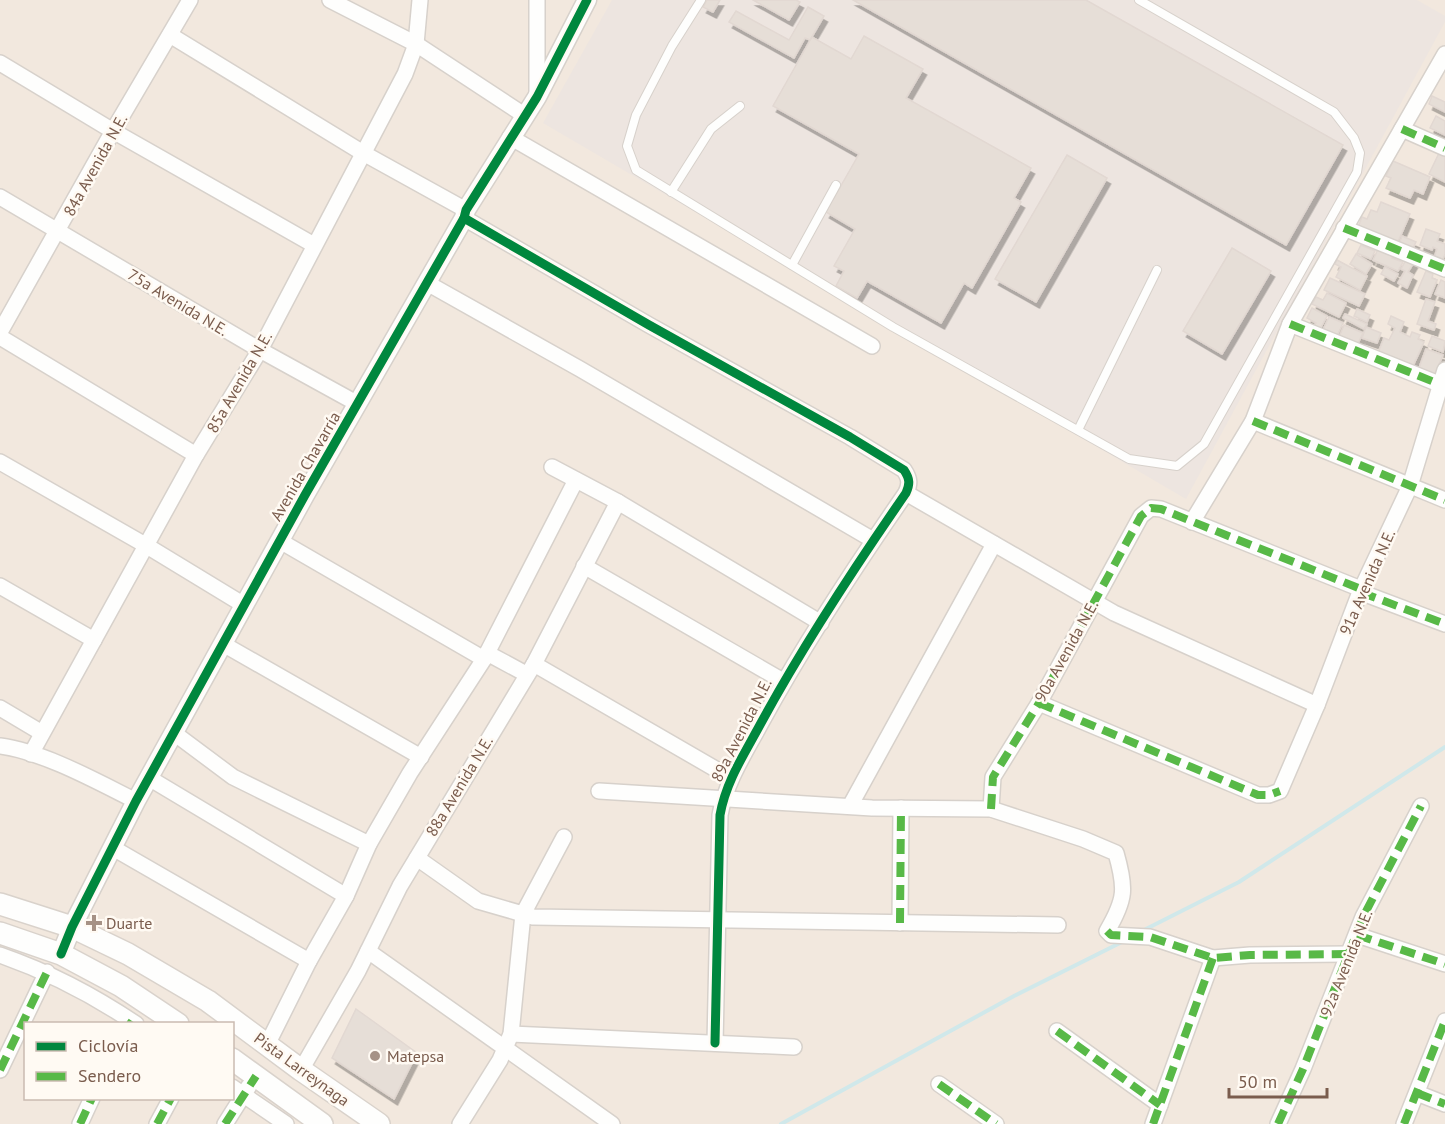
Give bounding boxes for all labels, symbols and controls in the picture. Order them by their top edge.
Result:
street label: 84a Avenida N.E. [59,110,131,220]
street label: 75a Avenida N.E. [124,264,232,340]
street label: 85a Avenida N.E. [202,328,276,436]
street label: Avenida Chavarría [266,408,344,524]
street label: 91a Avenida N.E. [1335,526,1399,638]
street label: 90a Avenida N.E. [1030,596,1102,706]
street label: 89a Avenida N.E. [706,675,776,785]
street label: 88a Avenida N.E. [421,732,497,840]
street label: 92a Avenida N.E. [1315,907,1377,1019]
place label: Duarte [106,913,152,933]
marker: Duarte [87,916,101,930]
legend [24,1022,234,1100]
street label: Pista Larreynaga [250,1028,354,1110]
text: Ciclovía [78,1034,138,1057]
place label: Matepsa [387,1046,444,1066]
marker: Matepsa [368,1049,382,1063]
scale bar [1229,1061,1326,1099]
text: Sendero [78,1064,141,1087]
text: 50 m [1238,1070,1277,1093]

